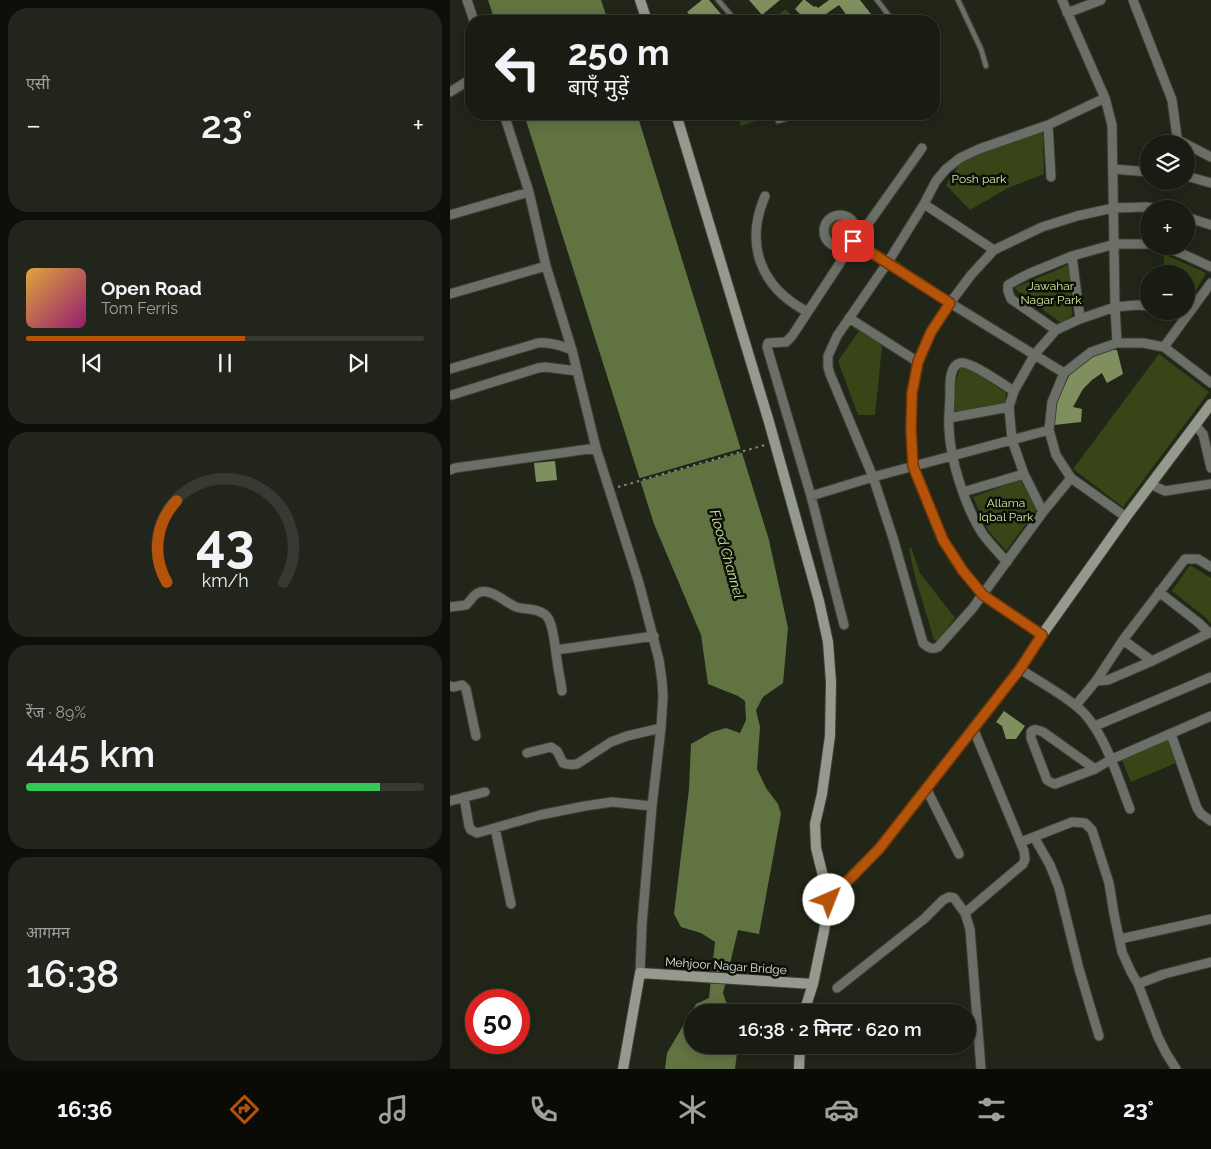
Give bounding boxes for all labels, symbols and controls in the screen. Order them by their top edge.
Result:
text: 250 m [568,32,670,73]
icon: left [485,35,550,100]
text: एसी [26,74,50,93]
text: बाएँ मुड़ें [568,74,629,100]
text: 23° [201,102,253,147]
text: − [26,109,41,142]
text: + [412,109,424,142]
map controls [1140,135,1195,320]
button: layers [1140,135,1195,190]
park label: Posh park [952,172,1007,186]
button: + [1140,200,1195,255]
pin [832,220,874,262]
icon: arrive [839,227,867,255]
button: − [1140,265,1195,320]
text: Open Road [101,277,202,299]
park label: Jawahar Nagar Park [1020,279,1082,307]
text: Tom Ferris [101,299,178,318]
icon: previous [78,349,106,377]
icon: pause [211,349,239,377]
icon: next [344,349,372,377]
park label: Allama Iqbal Park [979,496,1034,524]
water label: Flood Channel [707,508,747,601]
text: 43 [196,512,254,573]
text: km/h [201,570,249,591]
text: रेंज · 89% [26,703,86,722]
text: 445 km [26,731,155,776]
position arrow [802,873,854,925]
text: आगमन [26,923,70,942]
text: 16:38 [26,951,119,996]
street label: Mehjoor Nagar Bridge [665,955,787,977]
speed limit sign: 50 [465,989,530,1054]
text: 16:38 · 2 मिनट · 620 m [738,1018,922,1040]
icon: directions [227,1092,262,1127]
icon: music [376,1092,411,1127]
icon: phone [526,1092,561,1127]
icon: climate [675,1092,710,1127]
icon: car [824,1092,859,1127]
icon: filters [974,1092,1009,1127]
text: 16:36 [57,1096,112,1122]
text: 23° [1123,1096,1154,1122]

